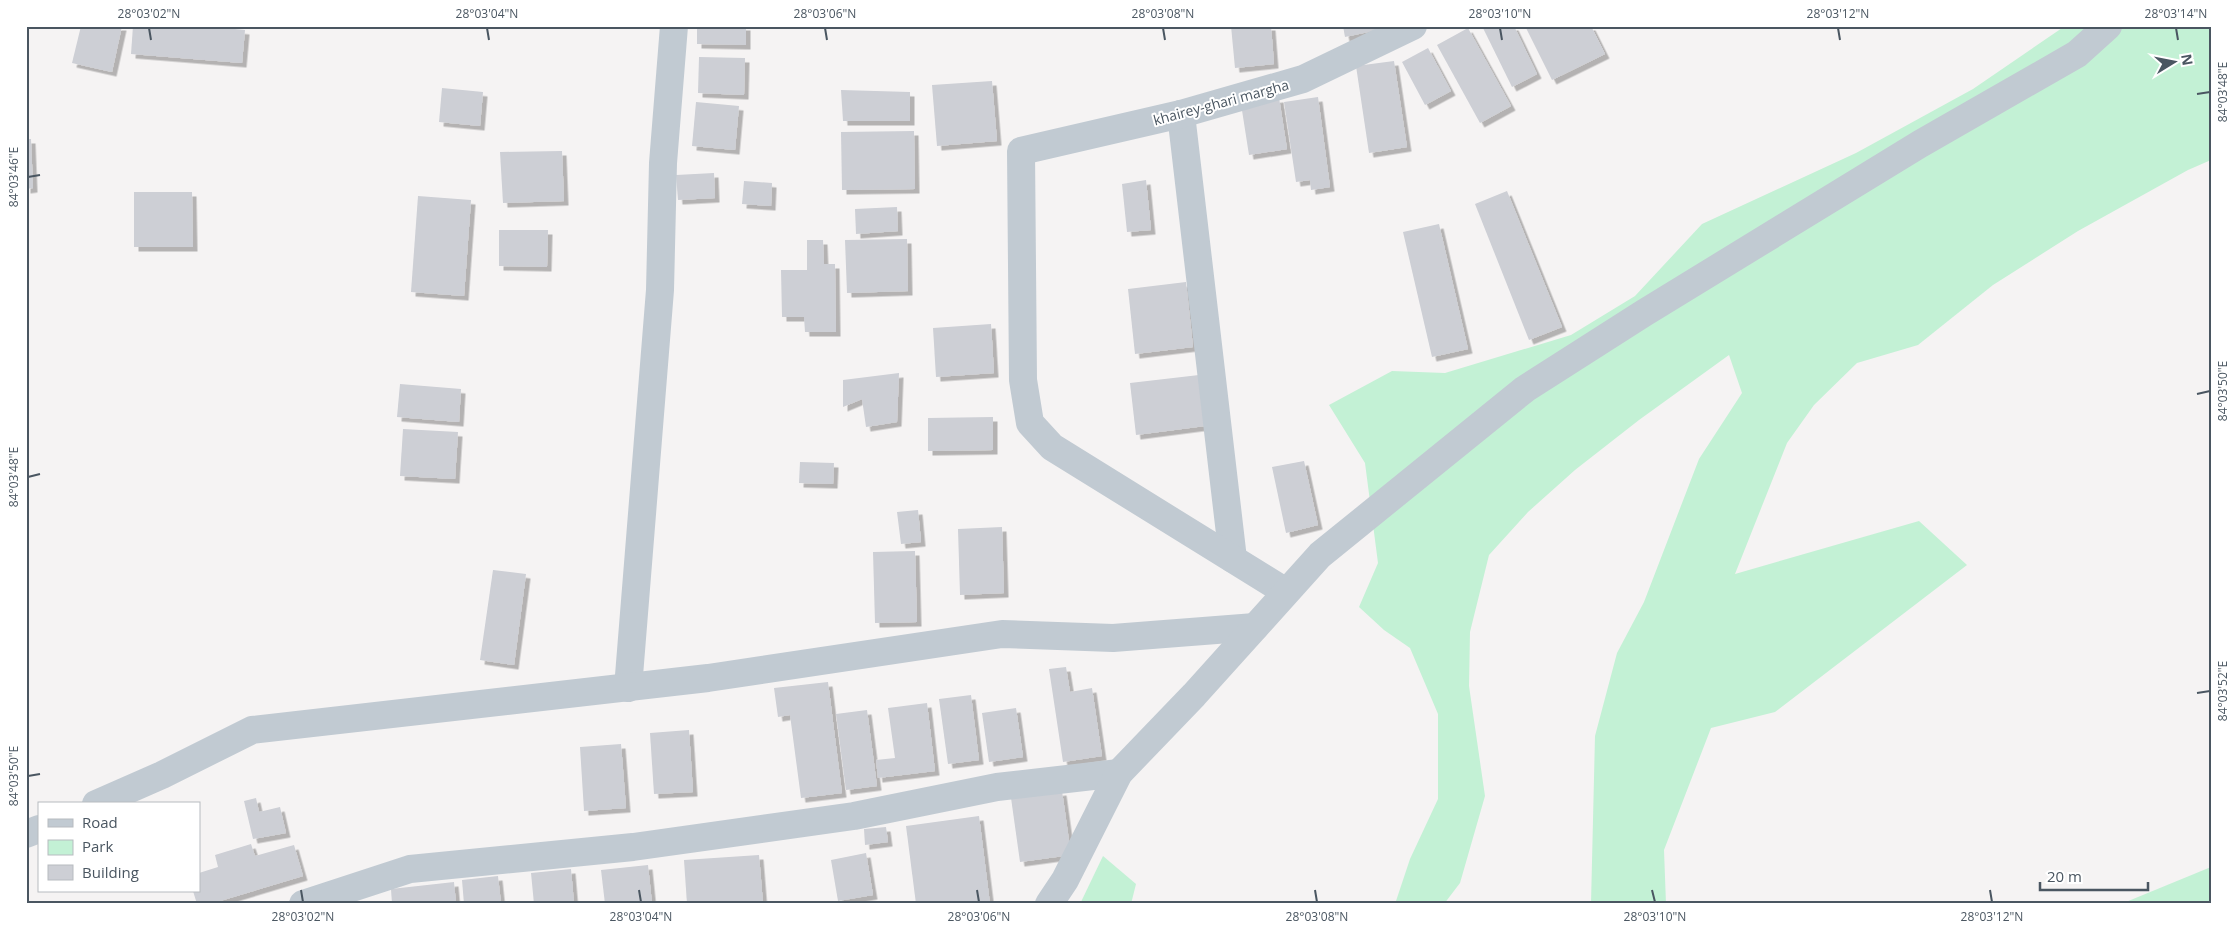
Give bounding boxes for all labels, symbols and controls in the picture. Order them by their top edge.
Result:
text: 28°03'02"N [118,5,180,22]
text: 28°03'04"N [456,5,518,22]
text: 28°03'06"N [794,5,856,22]
text: 28°03'08"N [1132,5,1194,22]
text: 28°03'10"N [1469,5,1531,22]
text: 28°03'12"N [1807,5,1869,22]
text: 28°03'14"N [2145,5,2207,22]
north arrow [2150,38,2200,88]
text: N [2177,52,2198,67]
text: 84°03'48"E [2214,62,2231,122]
street label: khairey-ghari margha [1151,75,1291,129]
text: 84°03'46"E [5,147,22,207]
text: 84°03'50"E [2214,361,2231,421]
text: 84°03'48"E [5,447,22,507]
text: 84°03'52"E [2214,661,2231,721]
text: 84°03'50"E [5,746,22,806]
legend [38,802,200,892]
text: Road [82,812,118,832]
text: Park [82,836,113,856]
scale bar [2040,860,2147,892]
text: Building [82,862,139,882]
text: 20 m [2047,866,2082,886]
text: 28°03'02"N [272,908,334,925]
text: 28°03'04"N [610,908,672,925]
text: 28°03'06"N [948,908,1010,925]
text: 28°03'08"N [1286,908,1348,925]
text: 28°03'10"N [1624,908,1686,925]
text: 28°03'12"N [1961,908,2023,925]

